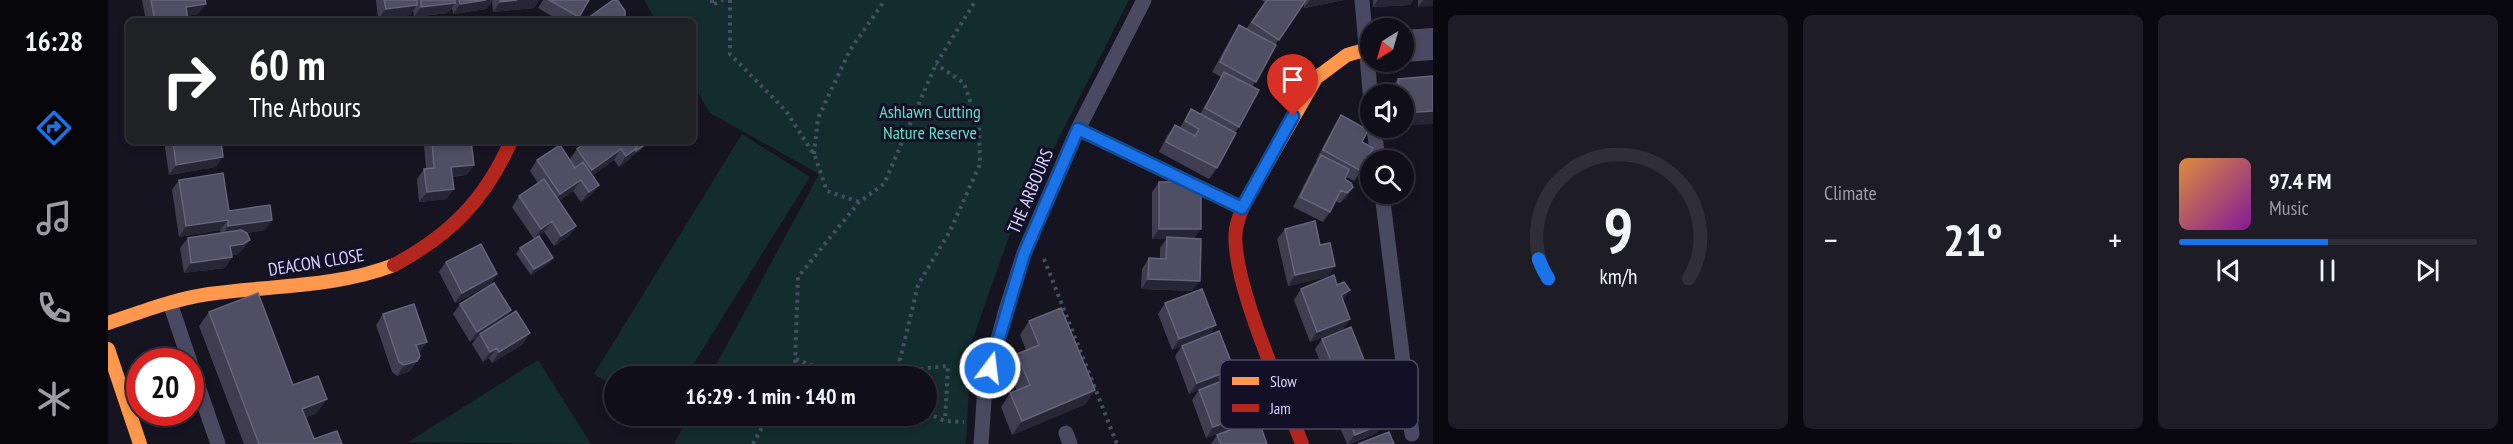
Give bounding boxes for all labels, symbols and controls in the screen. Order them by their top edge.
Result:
north arrow [1360,18,1414,72]
map controls [1360,18,1414,204]
text: 16:28 [25,24,83,58]
text: 60 m [249,37,326,92]
icon: right [150,42,228,120]
pin [1267,54,1318,116]
icon: arrive [1276,63,1309,96]
button: sound [1360,84,1414,138]
text: The Arbours [249,90,361,124]
park label: Ashlawn Cutting Nature Reserve [879,100,981,144]
icon: directions [33,107,75,149]
street label: THE ARBOURS [1002,145,1058,237]
button: search [1360,150,1414,204]
text: 97.4 FM [2269,167,2331,195]
text: Climate [1824,180,1877,206]
text: 9 [1603,189,1633,270]
text: Music [2269,195,2309,221]
icon: music [33,197,75,239]
text: 21° [1943,210,2003,268]
text: − [1824,218,1838,261]
text: + [2108,218,2122,261]
street label: DEACON CLOSE [267,243,365,281]
icon: previous [2212,254,2245,287]
icon: pause [2311,254,2344,287]
icon: next [2411,254,2444,287]
text: km/h [1599,262,1637,290]
icon: phone [33,287,75,329]
position arrow [958,336,1022,400]
speed limit sign: 20 [126,348,204,426]
legend [1220,360,1418,429]
text: Slow [1270,371,1297,391]
icon: climate [33,378,75,420]
text: 16:29 · 1 min · 140 m [685,382,856,410]
text: Jam [1269,398,1291,418]

